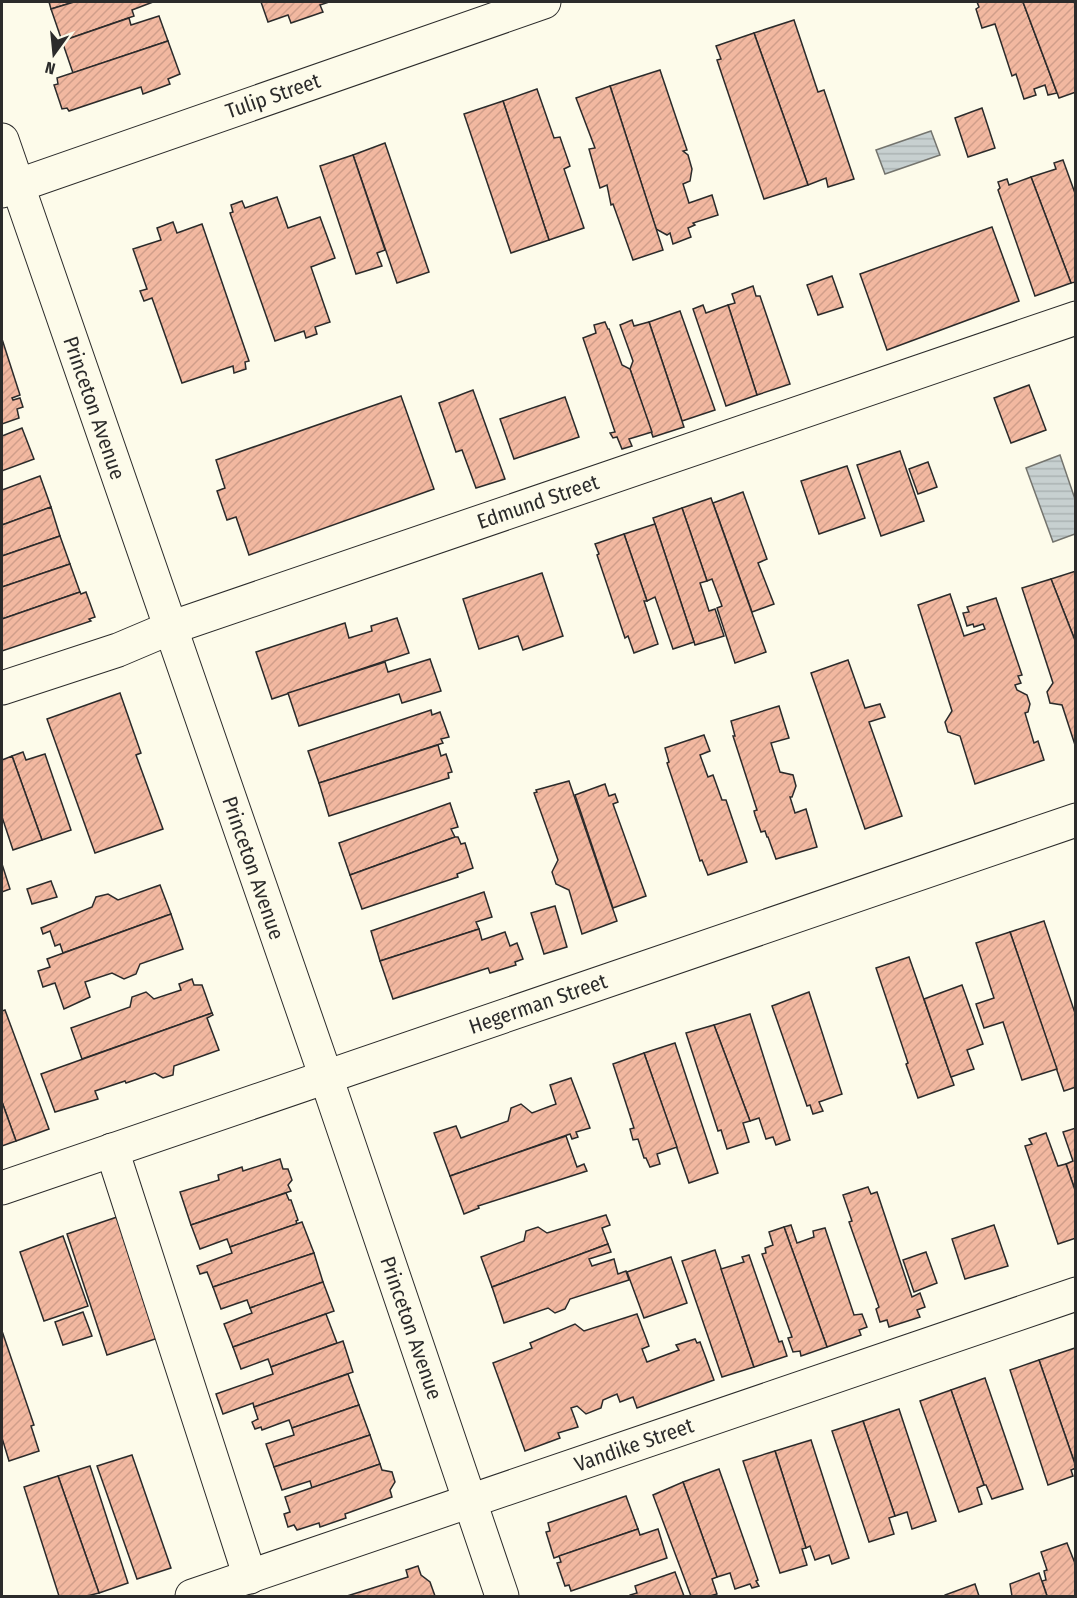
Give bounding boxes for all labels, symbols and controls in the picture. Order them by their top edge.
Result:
north arrow [24,24,84,84]
text: N [43,58,57,78]
street label: Tulip Street [222,68,324,124]
street label: Princeton Avenue [57,333,131,483]
street label: Edmund Street [474,469,602,535]
street label: Princeton Avenue [216,793,290,943]
street label: Hegerman Street [465,968,611,1040]
street label: Princeton Avenue [374,1253,448,1403]
street label: Vandike Street [571,1412,697,1478]

